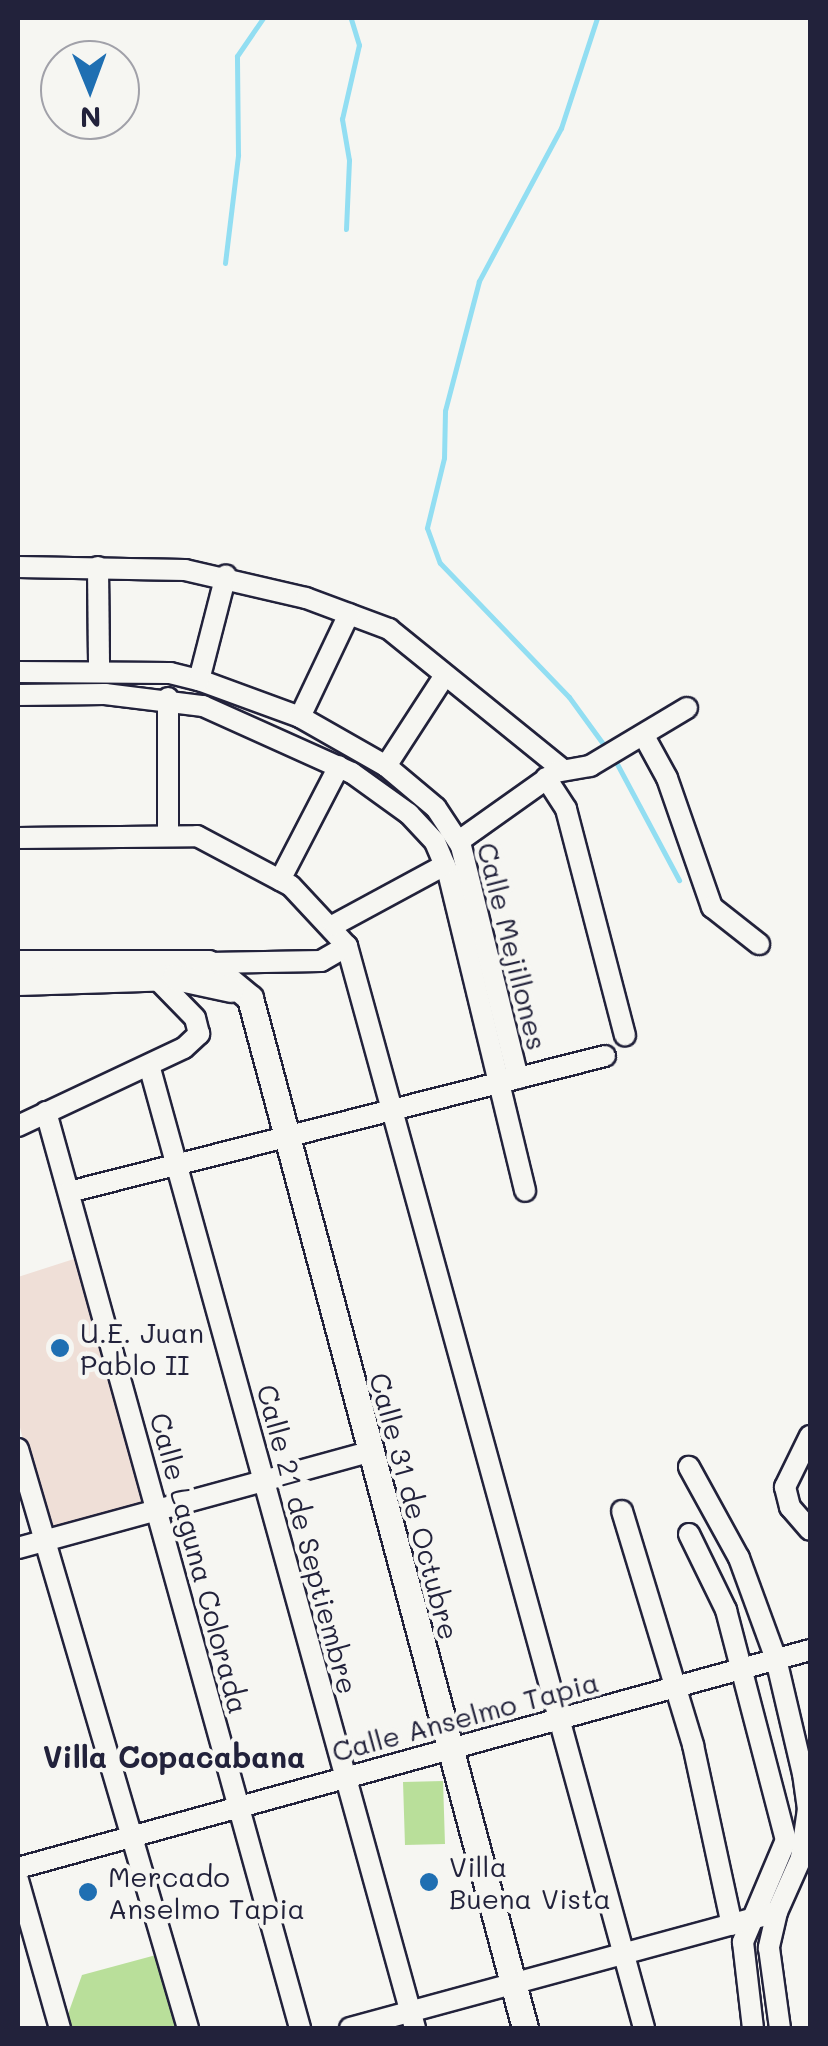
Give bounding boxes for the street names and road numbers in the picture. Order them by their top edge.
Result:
street label: Calle Mejillones [471,839,555,1053]
street label: Calle 31 de Octubre [363,1369,467,1643]
street label: Calle 21 de Septiembre [250,1381,366,1697]
street label: Calle Laguna Colorada [144,1409,256,1717]
street label: Calle Anselmo Tapia [328,1664,602,1768]

